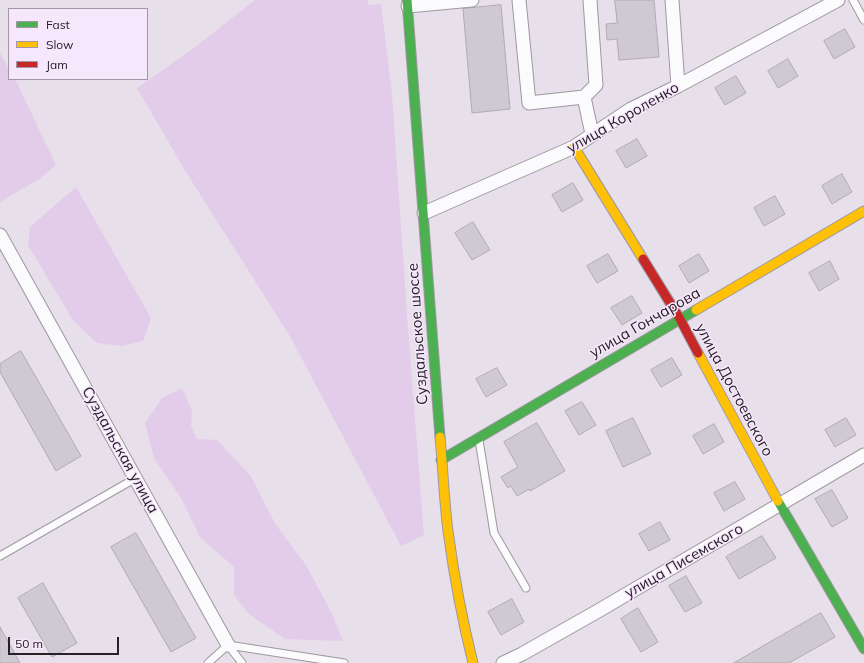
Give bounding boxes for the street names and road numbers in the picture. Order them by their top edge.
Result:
street label: улица Короленко [564,79,682,157]
street label: Суздальское шоссе [404,262,432,406]
street label: улица Гончарова [586,284,704,362]
street label: улица Достоевского [691,320,777,460]
street label: Суздальская улица [78,384,162,516]
street label: улица Писемского [622,520,746,602]

